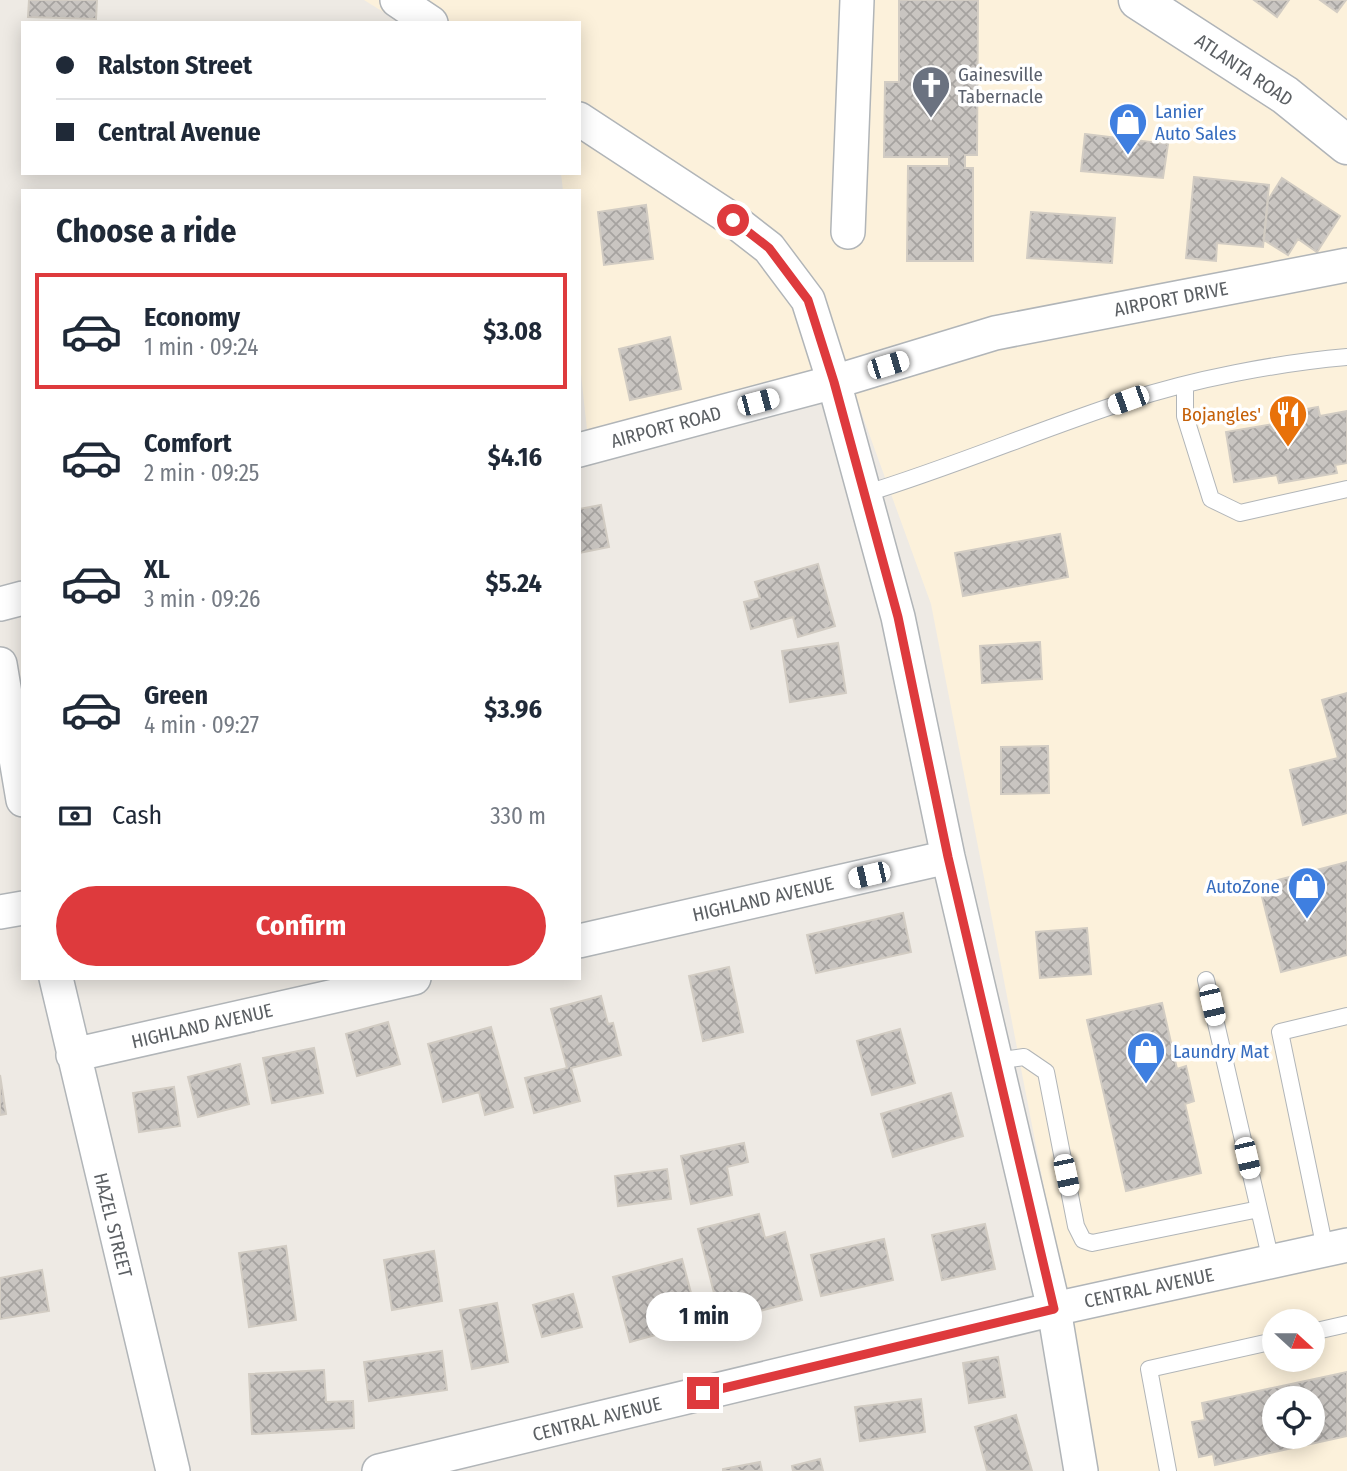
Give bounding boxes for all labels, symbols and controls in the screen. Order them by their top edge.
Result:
street label: ATLANTA ROAD [1191,29,1297,111]
text: Ralston Street [98,50,252,81]
place label: Gainesville Tabernacle [958,63,1043,108]
church icon: Gainesville Tabernacle [910,64,952,119]
place label: Lanier Auto Sales [1155,100,1236,145]
shop icon: Lanier Auto Sales [1107,101,1149,156]
text: Central Avenue [98,117,261,148]
route start [717,204,749,236]
text: Choose a ride [56,212,237,250]
street label: AIRPORT DRIVE [1112,277,1230,321]
icon: car [60,300,123,363]
text: Economy [144,302,240,333]
text: $3.08 [483,316,542,347]
text: 1 min · 09:24 [144,333,258,361]
car [865,349,912,381]
car [1105,383,1152,417]
car [735,386,782,418]
restaurant icon: Bojangles' [1267,393,1309,448]
street label: AIRPORT ROAD [608,401,724,453]
place label: Bojangles' [1182,403,1261,426]
icon: car [60,426,123,489]
text: Comfort [144,428,232,459]
text: $4.16 [488,442,542,473]
text: 2 min · 09:25 [144,459,259,487]
icon: car [60,552,123,615]
text: XL [144,554,170,585]
text: $5.24 [485,568,542,599]
text: 3 min · 09:26 [144,585,260,613]
icon: car [60,678,123,741]
text: Green [144,680,208,711]
text: $3.96 [484,694,542,725]
text: 4 min · 09:27 [144,711,259,739]
icon: cash [56,797,94,835]
text: Cash [112,800,162,831]
text: 330 m [490,802,546,830]
car [847,860,892,890]
shop icon: AutoZone [1286,865,1328,920]
street label: HIGHLAND AVENUE [690,872,836,926]
place label: AutoZone [1206,875,1280,898]
button: Confirm [56,886,546,966]
car [1198,982,1227,1028]
street label: HIGHLAND AVENUE [129,999,275,1053]
shop icon: Laundry Mat [1125,1030,1167,1085]
place label: Laundry Mat [1173,1040,1270,1063]
car [1233,1135,1262,1181]
car [1052,1152,1081,1198]
street label: HAZEL STREET [89,1170,137,1280]
street label: CENTRAL AVENUE [1082,1263,1216,1313]
callout: 1 min [645,1292,761,1340]
text: 1 min [679,1302,729,1330]
north arrow [1262,1309,1325,1372]
map controls [1262,1309,1325,1449]
route end [687,1377,719,1409]
button: locate [1262,1386,1325,1449]
street label: CENTRAL AVENUE [530,1392,664,1446]

